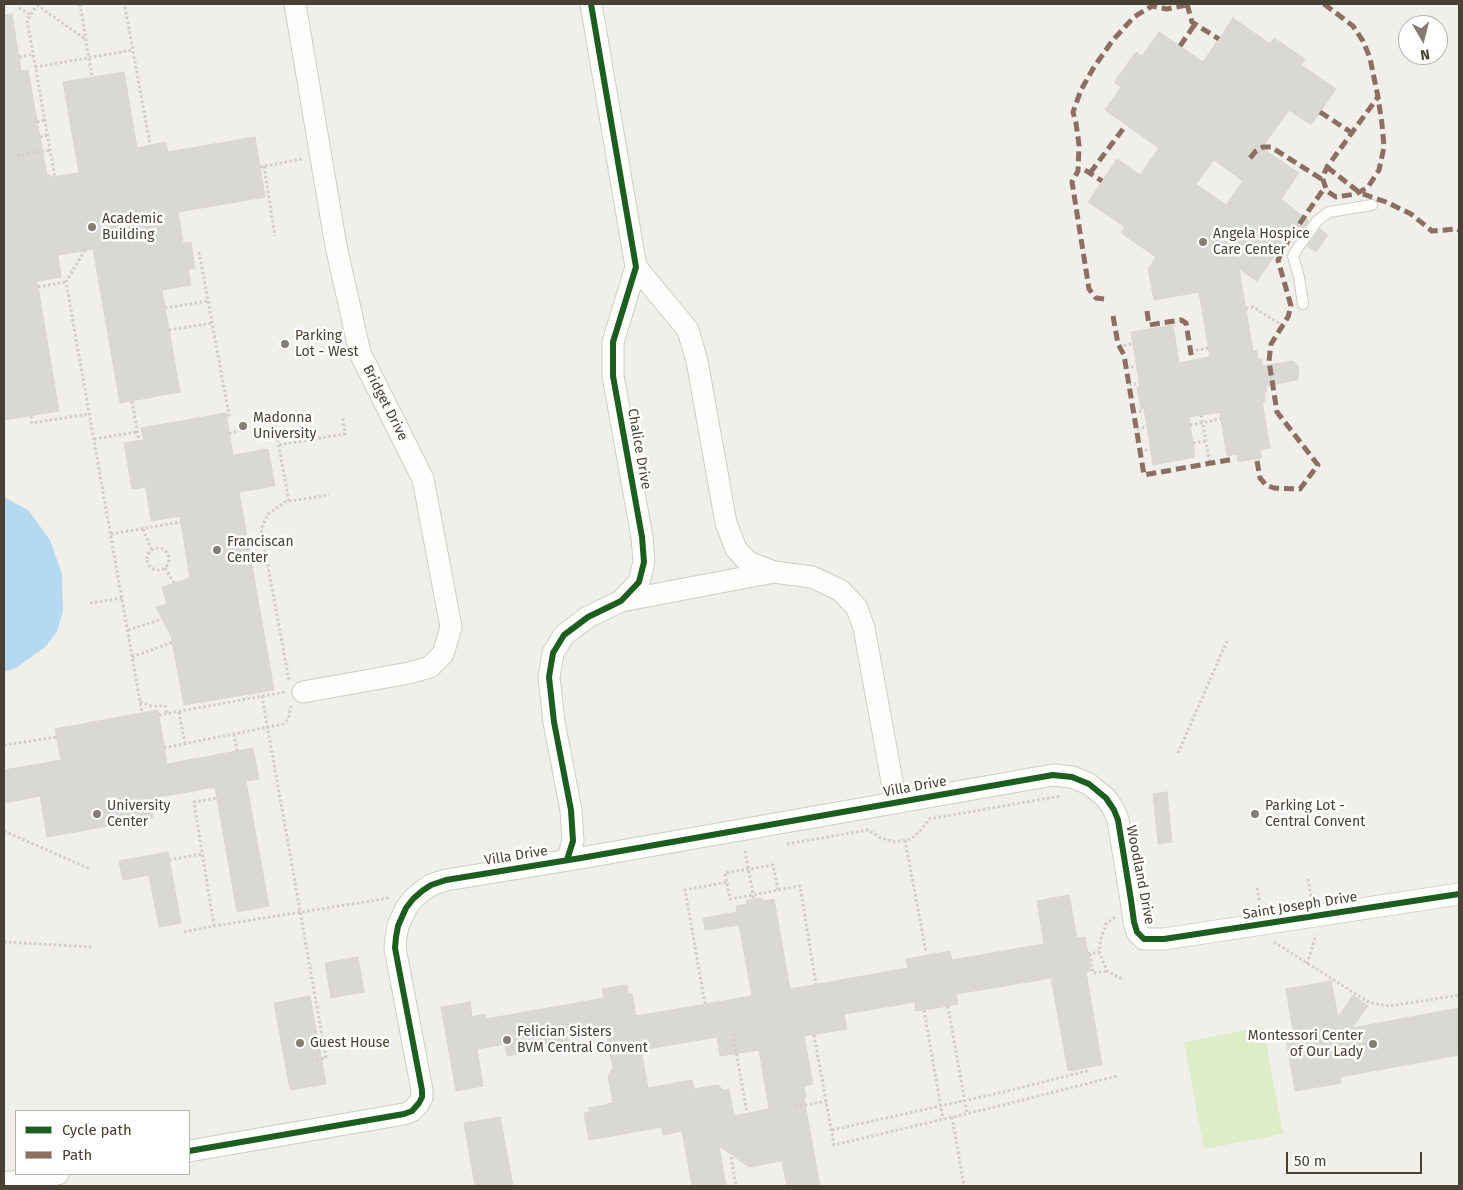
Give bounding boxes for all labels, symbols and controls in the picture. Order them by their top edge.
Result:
north arrow [1398,15,1448,65]
text: N [1419,45,1431,63]
place label: Academic Building [102,211,163,243]
marker: Academic Building [86,221,98,233]
place label: Angela Hospice Care Center [1213,226,1310,258]
marker: Angela Hospice Care Center [1197,236,1209,248]
place label: Parking Lot - West [295,328,359,361]
marker: Parking Lot - West [279,338,291,350]
street label: Bridget Drive [359,362,411,444]
street label: Chalice Drive [624,407,654,491]
place label: Madonna University [253,410,316,442]
marker: Madonna University [237,420,249,432]
place label: Franciscan Center [227,534,294,566]
marker: Franciscan Center [211,544,223,556]
street label: Villa Drive [882,773,948,801]
place label: University Center [107,798,170,830]
place label: Parking Lot - Central Convent [1265,798,1365,830]
marker: University Center [91,808,103,820]
marker: Parking Lot - Central Convent [1249,808,1261,820]
street label: Woodland Drive [1122,824,1158,926]
street label: Villa Drive [483,843,549,869]
street label: Saint Joseph Drive [1241,889,1359,923]
place label: Felician Sisters BVM Central Convent [517,1024,648,1056]
place label: Montessori Center of Our Lady [1248,1028,1363,1060]
marker: Felician Sisters BVM Central Convent [501,1034,513,1046]
place label: Guest House [310,1035,390,1051]
marker: Guest House [294,1037,306,1049]
marker: Montessori Center of Our Lady [1367,1038,1379,1050]
legend [15,1110,190,1175]
text: Cycle path [62,1121,132,1139]
scale bar [1288,1142,1424,1174]
text: Path [62,1146,92,1164]
text: 50 m [1294,1152,1327,1170]

